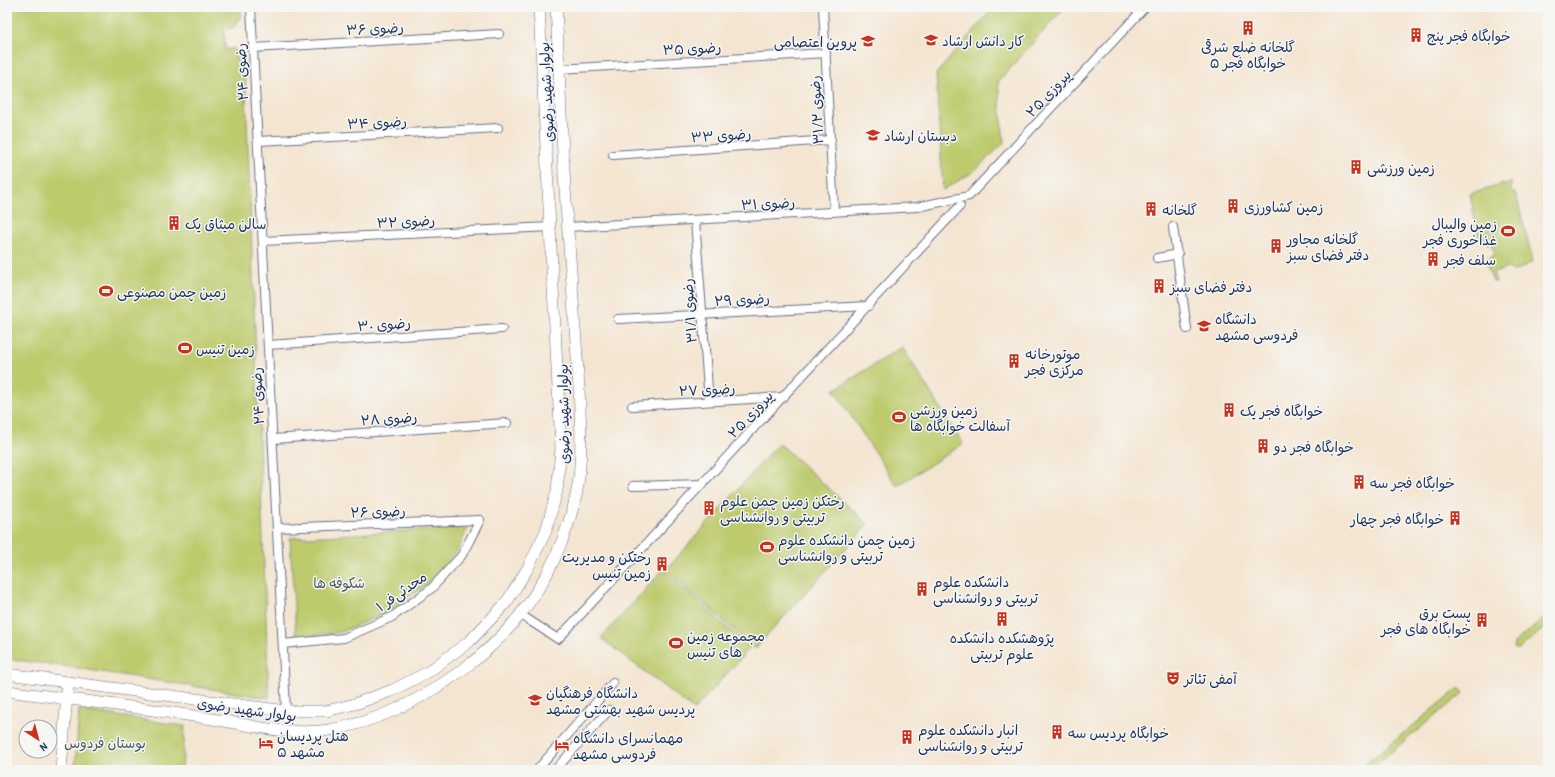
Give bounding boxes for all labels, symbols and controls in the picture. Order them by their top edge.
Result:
street label: رضوی ۳۶ [346,17,404,39]
building icon: گلخانه ضلع شرقی خوابگاه فجر ۵ [1240,20,1256,36]
place label: خوابگاه فجر پنج [1427,26,1511,46]
building icon: خوابگاه فجر پنج [1408,27,1424,43]
place label: کار دانش ارشاد [942,31,1024,50]
place label: پروین اعتصامی [774,32,857,52]
school or university icon: کار دانش ارشاد [923,32,939,48]
school or university icon: پروین اعتصامی [860,33,876,49]
street label: رضوی ۳۵ [662,37,722,59]
place label: گلخانه ضلع شرقی خوابگاه فجر ۵ [1201,37,1295,72]
street label: بولوار شهید رضوی [534,41,559,143]
street label: رضوی ۲۴ [230,43,252,101]
street label: پیروزی ۲۵ [1021,65,1076,122]
street label: رضوی ۳۱/۲ [805,75,827,145]
street label: رضوی ۳۴ [347,111,407,133]
street label: رضوی ۳۳ [690,123,752,147]
place label: دبستان ارشاد [884,126,957,145]
school or university icon: دبستان ارشاد [865,127,881,143]
place label: زمین ورزشی [1367,158,1435,177]
building icon: زمین ورزشی [1348,159,1364,175]
street label: رضوی ۳۱ [741,192,795,214]
place label: زمین کشاورزی [1244,197,1323,216]
building icon: زمین کشاورزی [1225,198,1241,214]
place label: گلخانه [1162,200,1197,219]
building icon: گلخانه [1143,201,1159,217]
street label: رضوی ۳۲ [376,210,436,232]
place label: سالن میثاق یک [185,214,266,233]
place label: زمین والیبال غذاخوری فجر [1422,214,1497,249]
building icon: سالن میثاق یک [166,215,182,231]
sports icon: زمین والیبال غذاخوری فجر [1500,223,1516,239]
place label: گلخانه مجاور دفتر فضای سبز [1286,229,1369,264]
building icon: گلخانه مجاور دفتر فضای سبز [1268,238,1284,254]
place label: سلف فجر [1443,250,1496,269]
building icon: سلف فجر [1425,251,1441,267]
place label: دفتر فضای سبز [1169,277,1252,296]
street label: رضوی ۳۱/۱ [677,278,701,344]
building icon: دفتر فضای سبز [1151,278,1167,294]
place label: زمین چمن مصنوعی [117,282,226,302]
sports icon: زمین چمن مصنوعی [98,283,114,299]
street label: رضوی ۲۹ [714,288,770,310]
place label: دانشگاه فردوسی مشهد [1215,309,1298,344]
street label: رضوی ۳۰ [357,313,411,335]
school or university icon: دانشگاه فردوسی مشهد [1196,318,1212,334]
place label: زمین تنیس [196,339,255,358]
sports icon: زمین تنیس [177,340,193,356]
place label: موتورخانه مرکزی فجر [1024,344,1084,379]
building icon: موتورخانه مرکزی فجر [1006,353,1022,369]
street label: بولوار شهید رضوی [553,364,574,464]
street label: رضوی ۲۴ [246,367,268,425]
street label: رضوی ۲۷ [678,378,736,400]
street label: پیروزی ۲۵ [723,386,778,443]
place label: زمین ورزشی آسفالت خوابگاه ها [910,400,1010,435]
place label: خوابگاه فجر یک [1240,401,1323,420]
building icon: خوابگاه فجر یک [1221,402,1237,418]
street label: رضوی ۲۸ [360,407,418,429]
sports icon: زمین ورزشی آسفالت خوابگاه ها [891,409,907,425]
place label: خوابگاه فجر دو [1273,437,1354,456]
building icon: خوابگاه فجر دو [1255,438,1271,454]
place label: خوابگاه فجر سه [1370,473,1455,492]
building icon: خوابگاه فجر سه [1351,474,1367,490]
place label: رختکن زمین چمن علوم تربیتی و روانشناسی [720,491,845,526]
building icon: رختکن زمین چمن علوم تربیتی و روانشناسی [701,500,717,516]
street label: رضوی ۲۶ [350,501,406,521]
place label: خوابگاه فجر چهار [1350,509,1444,529]
building icon: خوابگاه فجر چهار [1447,510,1463,526]
place label: زمین چمن دانشکده علوم تربیتی و روانشناسی [778,530,915,565]
sports icon: زمین چمن دانشکده علوم تربیتی و روانشناسی [759,539,775,555]
place label: رختکن و مدیریت زمین تنیس [562,547,651,582]
building icon: رختکن و مدیریت زمین تنیس [654,556,670,572]
street label: محدثی‌فر ۱ [372,567,430,615]
place label: دانشکده علوم تربیتی و روانشناسی [933,572,1039,607]
park label: شکوفه ها [313,573,365,592]
building icon: دانشکده علوم تربیتی و روانشناسی [914,581,930,597]
place label: پست برق خوابگاه های فجر [1380,603,1471,638]
building icon: پژوهشکده دانشکده علوم تربیتی [994,611,1010,627]
building icon: پست برق خوابگاه های فجر [1474,612,1490,628]
place label: مجموعه زمین های تنیس [687,626,765,661]
place label: پژوهشکده دانشکده علوم تربیتی [950,628,1054,665]
sports icon: مجموعه زمین های تنیس [668,635,684,651]
place label: آمفی تئاتر [1183,669,1237,688]
theatre icon: آمفی تئاتر [1165,670,1181,686]
place label: دانشگاه فرهنگیان پردیس شهید بهشتی مشهد [546,683,695,719]
school or university icon: دانشگاه فرهنگیان پردیس شهید بهشتی مشهد [527,692,543,708]
street label: بولوار شهید رضوی [196,693,298,726]
north arrow [18,719,58,759]
place label: انبار دانشکده علوم تربیتی و روانشناسی [918,720,1024,755]
place label: خوابگاه پردیس سه [1068,723,1169,743]
building icon: خوابگاه پردیس سه [1049,724,1065,740]
place label: هتل پردیسان ۵ مشهد [277,726,349,761]
place label: مهمانسرای دانشگاه فردوسی مشهد [573,728,683,763]
building icon: انبار دانشکده علوم تربیتی و روانشناسی [899,729,915,745]
park label: بوستان فردوس [64,733,146,752]
hotel icon: هتل پردیسان ۵ مشهد [258,735,274,751]
hotel icon: مهمانسرای دانشگاه فردوسی مشهد [554,737,570,753]
text: N [37,740,50,755]

